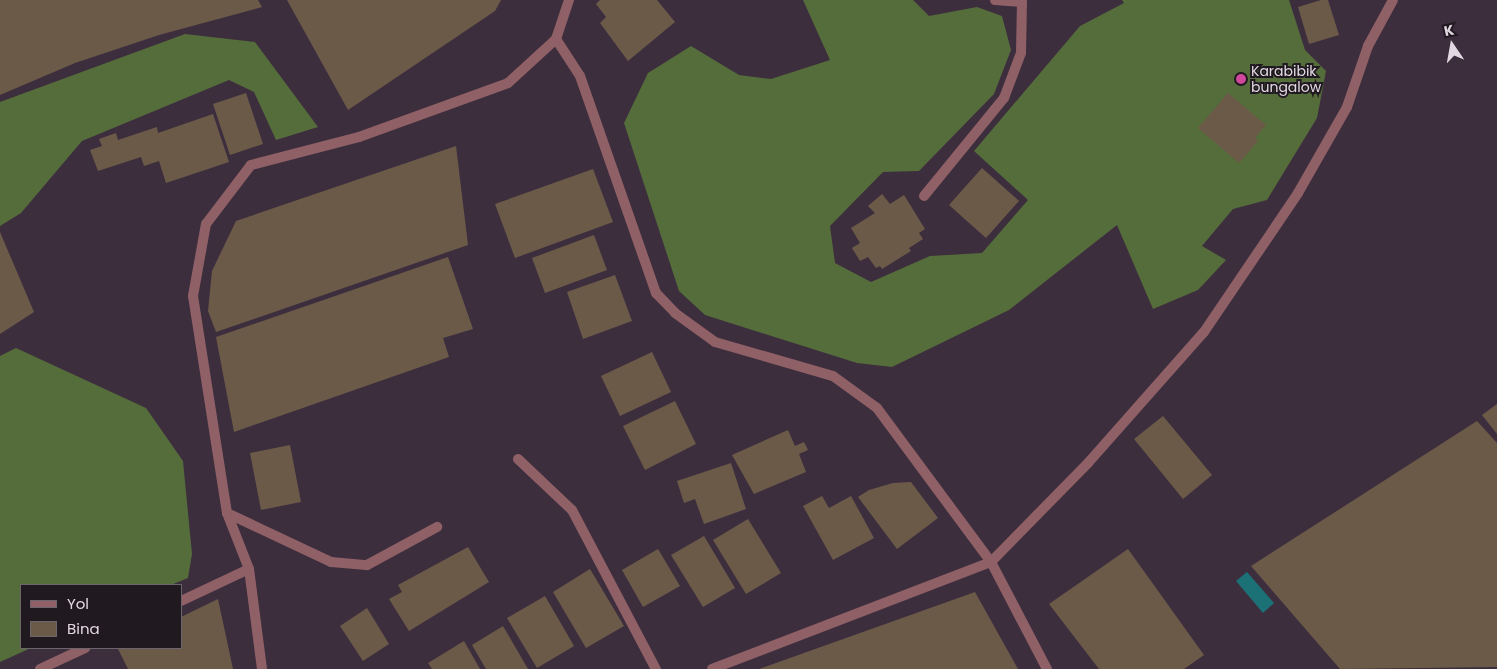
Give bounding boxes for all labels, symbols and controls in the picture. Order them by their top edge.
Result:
north arrow [1427,20,1477,70]
text: K [1442,20,1456,41]
place label: Karabibik bungalow [1251,63,1321,95]
marker: Karabibik bungalow [1235,73,1247,85]
legend [20,584,182,649]
text: Yol [67,593,89,614]
text: Bina [67,618,100,639]

